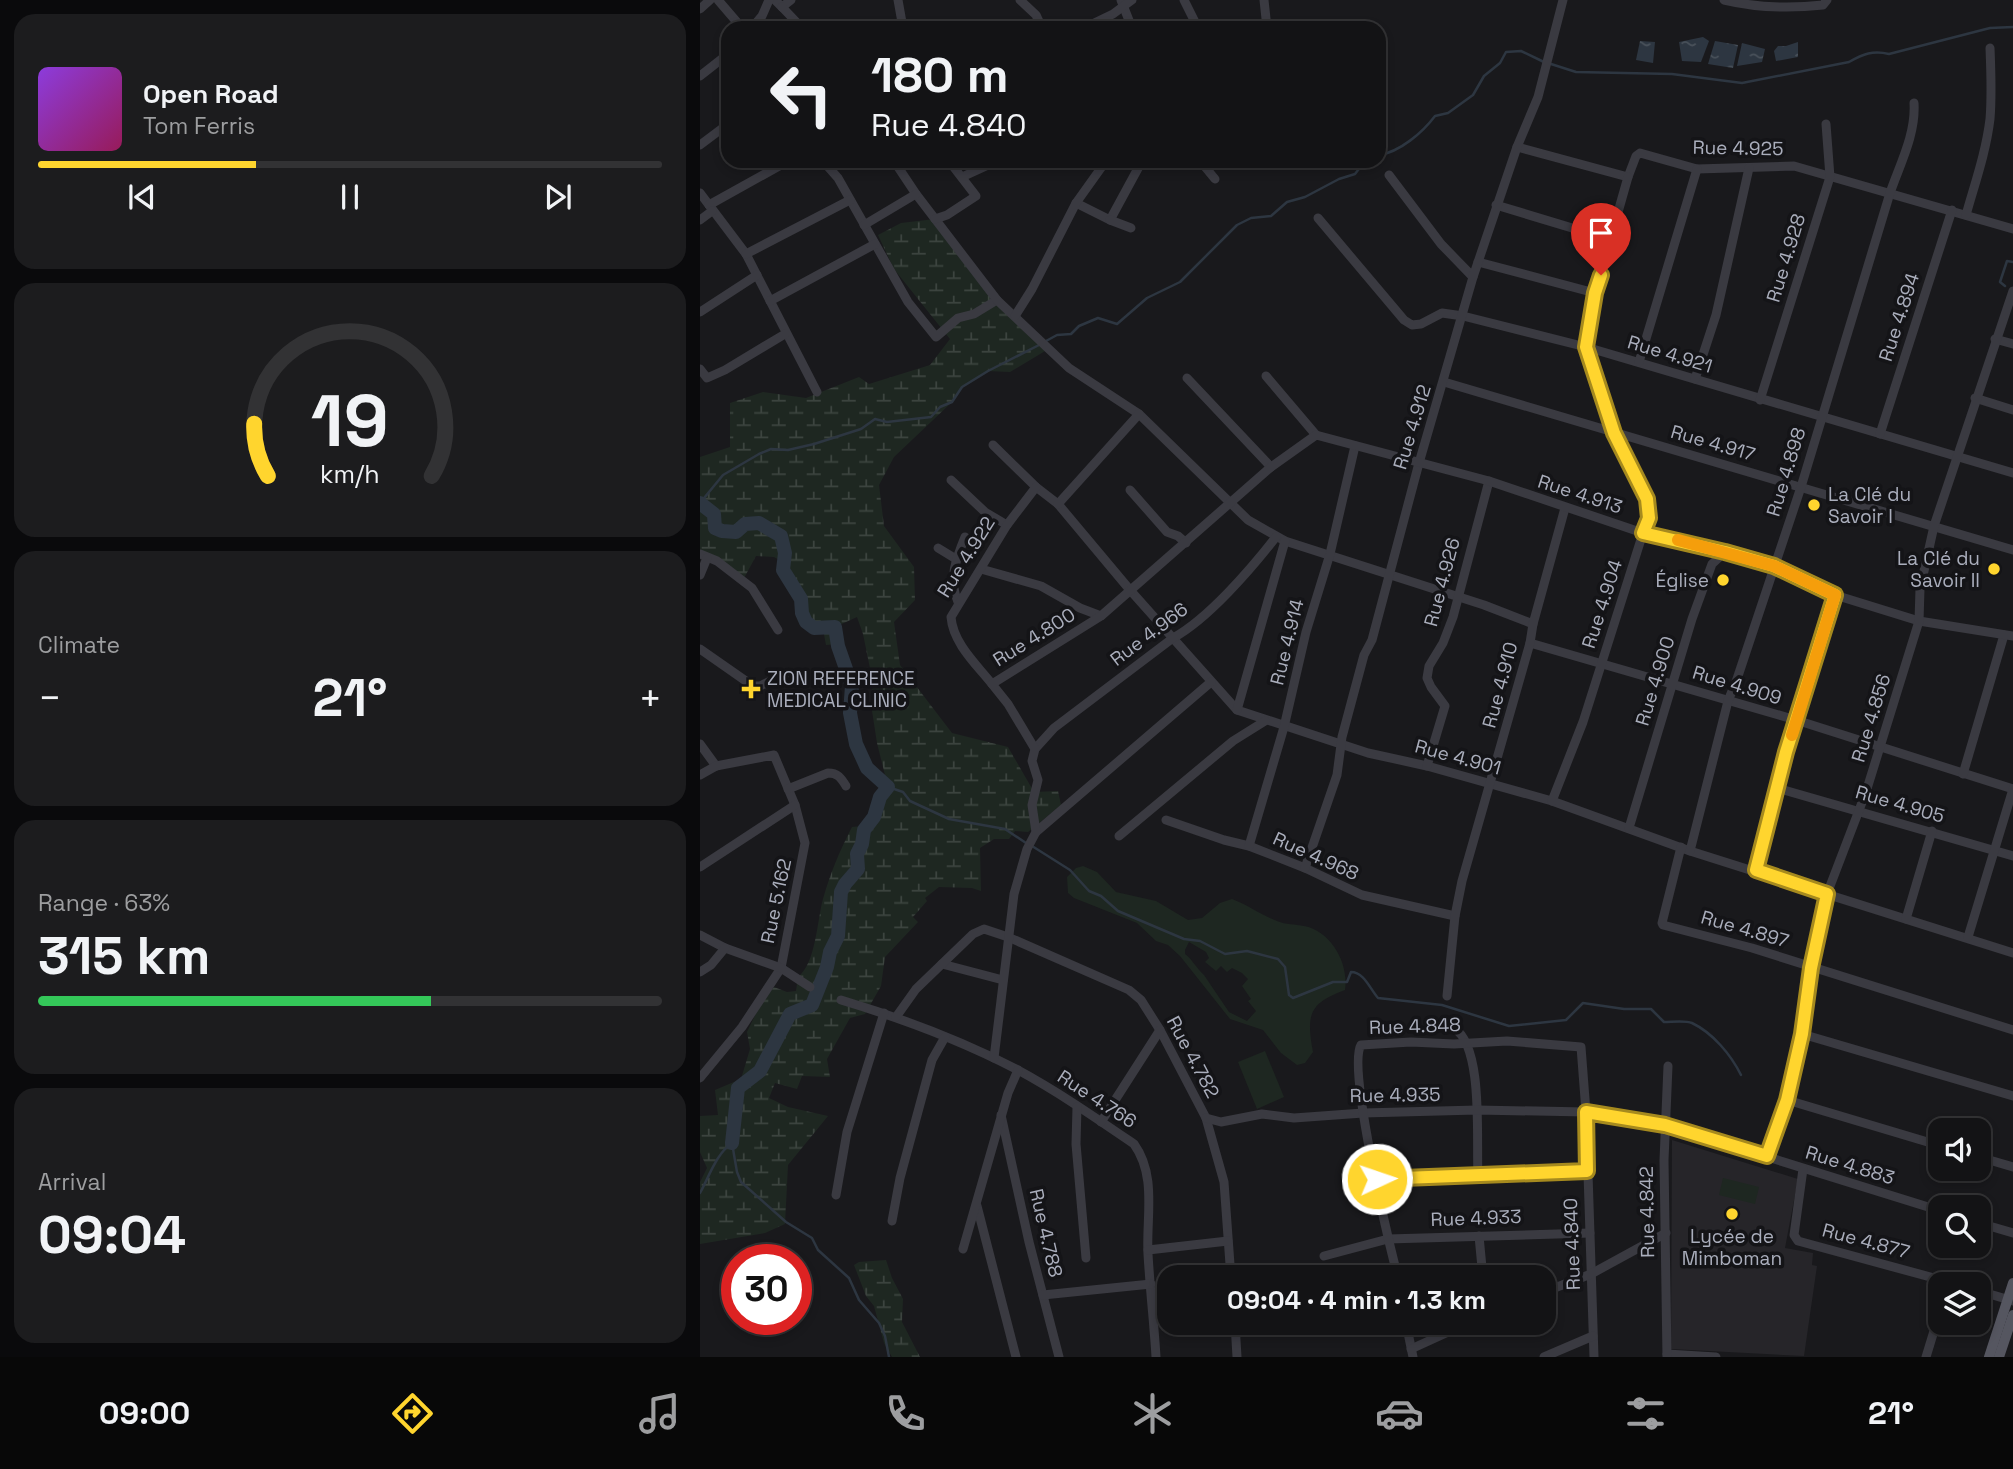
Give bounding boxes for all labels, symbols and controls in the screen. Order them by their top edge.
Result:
text: 180 m [871,44,1009,106]
icon: left [756,49,847,140]
text: Open Road [143,77,279,111]
text: Rue 4.840 [871,105,1027,145]
text: Tom Ferris [143,111,255,141]
street label: Rue 4.925 [1692,135,1784,161]
icon: previous [123,178,161,216]
icon: pause [331,178,369,216]
icon: next [539,178,577,216]
pin [1571,203,1631,275]
street label: Rue 4.928 [1761,211,1811,305]
icon: arrive [1582,214,1620,252]
street label: Rue 4.894 [1873,269,1925,365]
street label: Rue 4.921 [1625,329,1715,379]
text: 19 [311,374,389,467]
street label: Rue 4.912 [1387,382,1437,472]
street label: Rue 4.917 [1668,419,1758,467]
street label: Rue 4.898 [1761,424,1811,520]
text: km/h [320,458,380,490]
street label: Rue 4.913 [1535,469,1625,519]
place label: La Clé du Savoir I [1828,482,1911,529]
marker: La Clé du Savoir I [1806,497,1822,513]
street label: Rue 4.922 [931,512,1001,602]
street label: Rue 4.926 [1418,535,1466,629]
place label: La Clé du Savoir II [1897,546,1980,593]
street label: Rue 4.904 [1576,556,1628,652]
marker: La Clé du Savoir II [1986,561,2002,577]
place label: Église [1656,568,1709,593]
marker: Église [1715,572,1731,588]
street label: Rue 4.914 [1264,596,1310,688]
street label: Rue 4.966 [1105,597,1193,671]
street label: Rue 4.800 [988,602,1080,672]
text: Climate [38,630,120,660]
street label: Rue 4.900 [1630,633,1680,729]
street label: Rue 4.910 [1477,639,1523,731]
street label: Rue 4.909 [1689,660,1785,710]
text: 21° [313,665,387,731]
place label: ZION REFERENCE MEDICAL CLINIC [767,666,915,713]
street label: Rue 4.856 [1846,671,1896,765]
text: − [38,674,62,722]
text: + [638,674,662,722]
marker: ZION REFERENCE MEDICAL CLINIC [741,679,761,699]
street label: Rue 4.901 [1412,734,1504,780]
street label: Rue 4.905 [1853,779,1947,829]
street label: Rue 4.968 [1269,826,1363,886]
street label: Rue 5.162 [755,856,797,946]
text: Range · 63% [38,888,170,918]
street label: Rue 4.897 [1698,905,1792,954]
text: 315 km [38,923,210,989]
street label: Rue 4.782 [1161,1012,1225,1102]
street label: Rue 4.848 [1369,1012,1461,1040]
street label: Rue 4.766 [1053,1064,1141,1134]
street label: Rue 4.935 [1349,1082,1441,1108]
map controls [1928,1118,1991,1335]
button: sound [1928,1118,1991,1181]
street label: Rue 4.883 [1803,1140,1897,1190]
position arrow [1340,1142,1414,1216]
street label: Rue 4.842 [1634,1166,1660,1258]
text: Arrival [38,1167,106,1197]
street label: Rue 4.788 [1024,1186,1068,1280]
button: search [1928,1195,1991,1258]
street label: Rue 4.840 [1558,1197,1586,1291]
text: 09:04 [38,1202,186,1268]
street label: Rue 4.933 [1430,1204,1522,1232]
marker: Lycée de Mimboman [1724,1206,1740,1222]
street label: Rue 4.877 [1820,1217,1913,1265]
place label: Lycée de Mimboman [1682,1224,1782,1271]
speed limit sign: 30 [721,1244,812,1335]
button: layers [1928,1272,1991,1335]
text: 09:04 · 4 min · 1.3 km [1227,1283,1486,1317]
icon: directions [388,1389,437,1438]
icon: music [635,1389,684,1438]
icon: phone [881,1389,930,1438]
icon: climate [1128,1389,1177,1438]
icon: car [1375,1389,1424,1438]
icon: filters [1621,1389,1670,1438]
text: 09:00 [99,1393,190,1433]
text: 21° [1868,1393,1914,1433]

